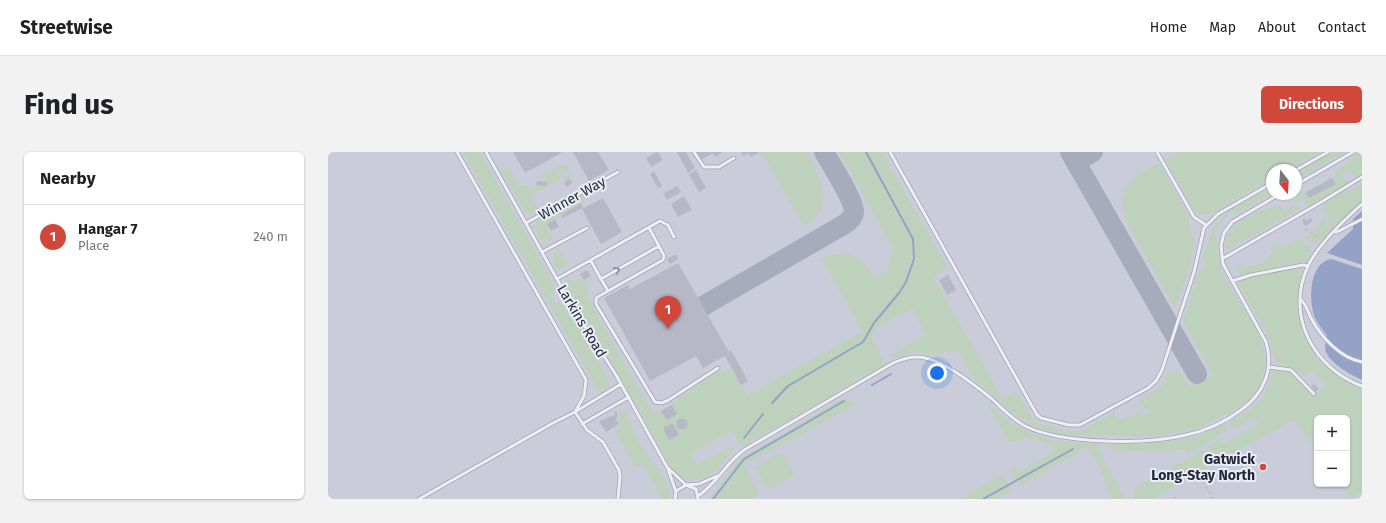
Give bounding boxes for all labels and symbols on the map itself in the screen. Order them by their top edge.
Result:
north arrow [1266,164,1302,200]
street label: Winner Way [536,173,609,224]
one-way arrow [613,267,620,274]
street label: Larkins Road [553,282,610,361]
pin: 1 [655,296,681,329]
your location [927,363,947,383]
place label: Gatwick Long-Stay North [1151,451,1255,484]
marker: Gatwick Long-Stay North [1258,462,1268,472]

